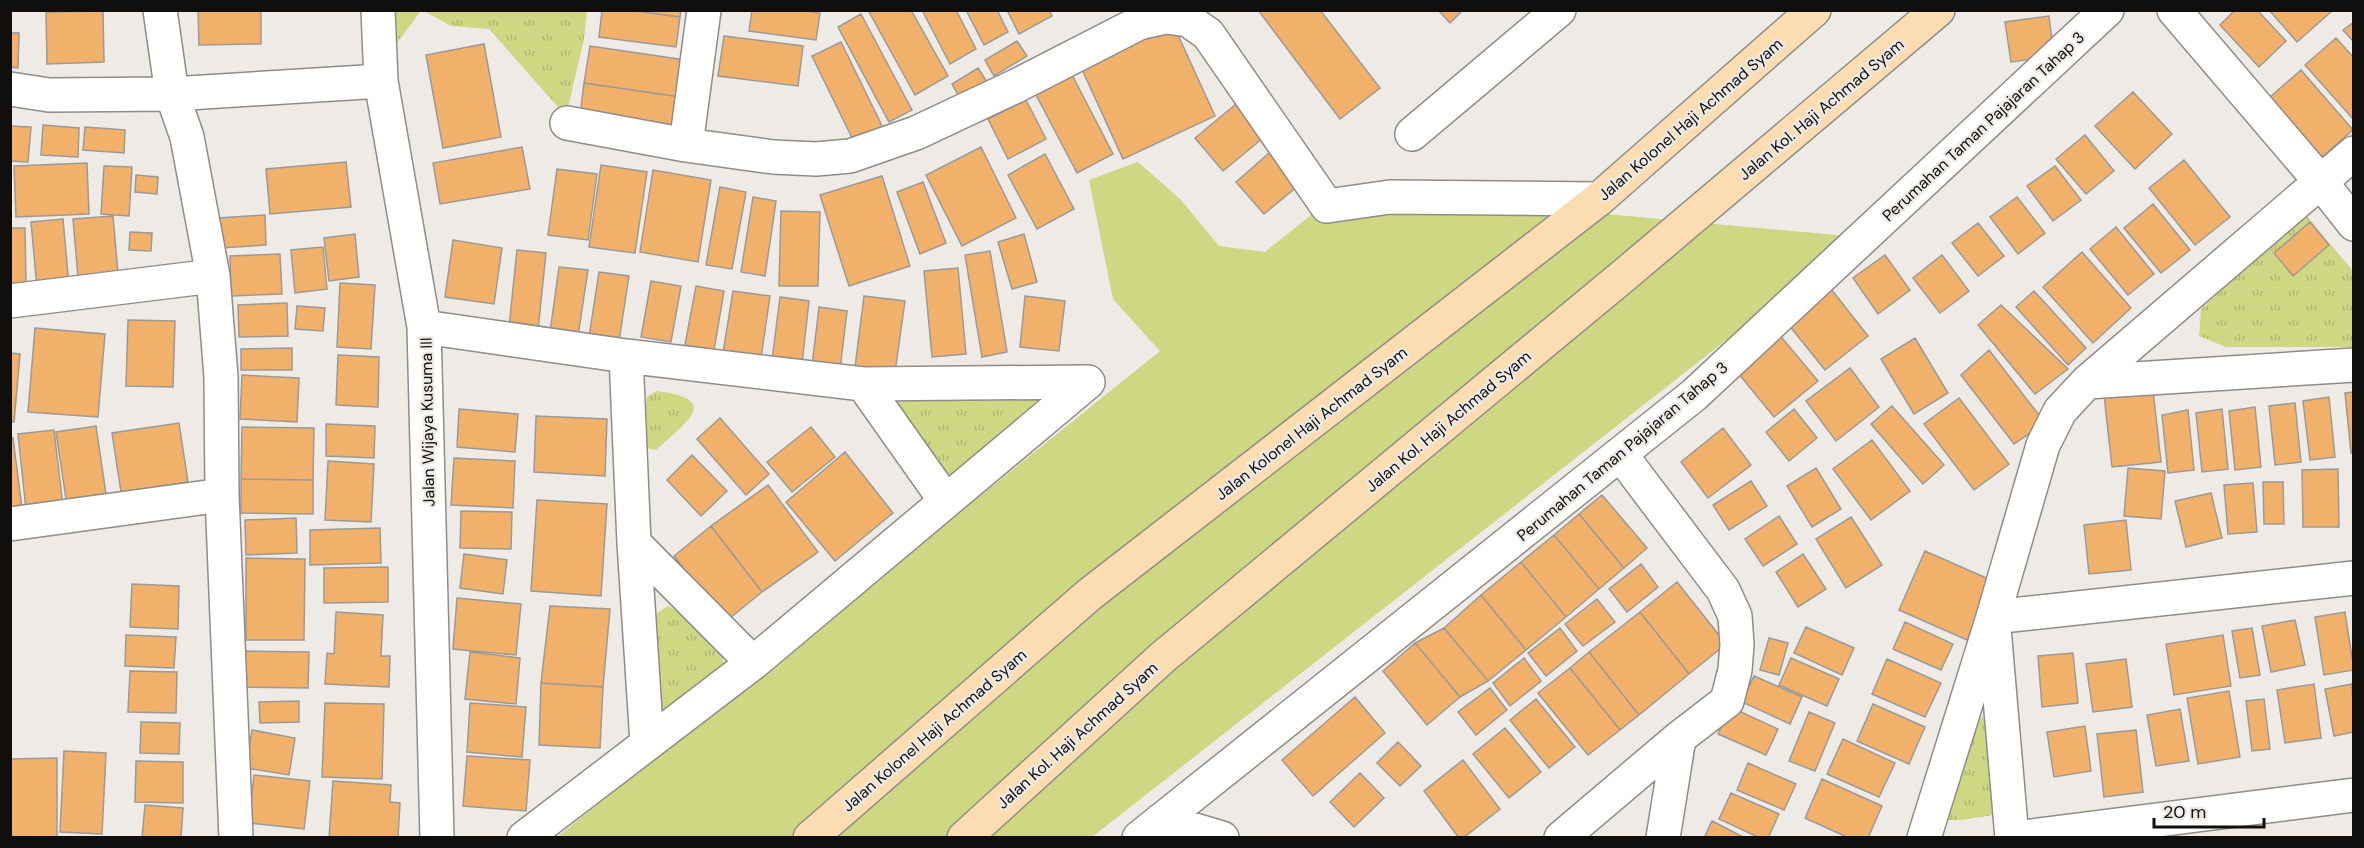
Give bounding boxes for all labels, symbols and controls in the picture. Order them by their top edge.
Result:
street label: Perumahan Taman Pajajaran Tahap 3 [1878,27,2089,226]
street label: Jalan Kolonel Haji Achmad Syam [1594,33,1787,205]
street label: Jalan Kol. Haji Achmad Syam [1734,34,1908,185]
street label: Jalan Wijaya Kusuma III [416,337,439,507]
street label: Jalan Kolonel Haji Achmad Syam [1211,342,1412,505]
street label: Jalan Kol. Haji Achmad Syam [1361,346,1535,497]
street label: Perumahan Taman Pajajaran Tahap 3 [1512,357,1732,546]
street label: Jalan Kolonel Haji Achmad Syam [838,644,1031,816]
street label: Jalan Kol. Haji Achmad Syam [992,657,1162,813]
scale bar [2154,791,2264,829]
text: 20 m [2163,800,2206,824]

